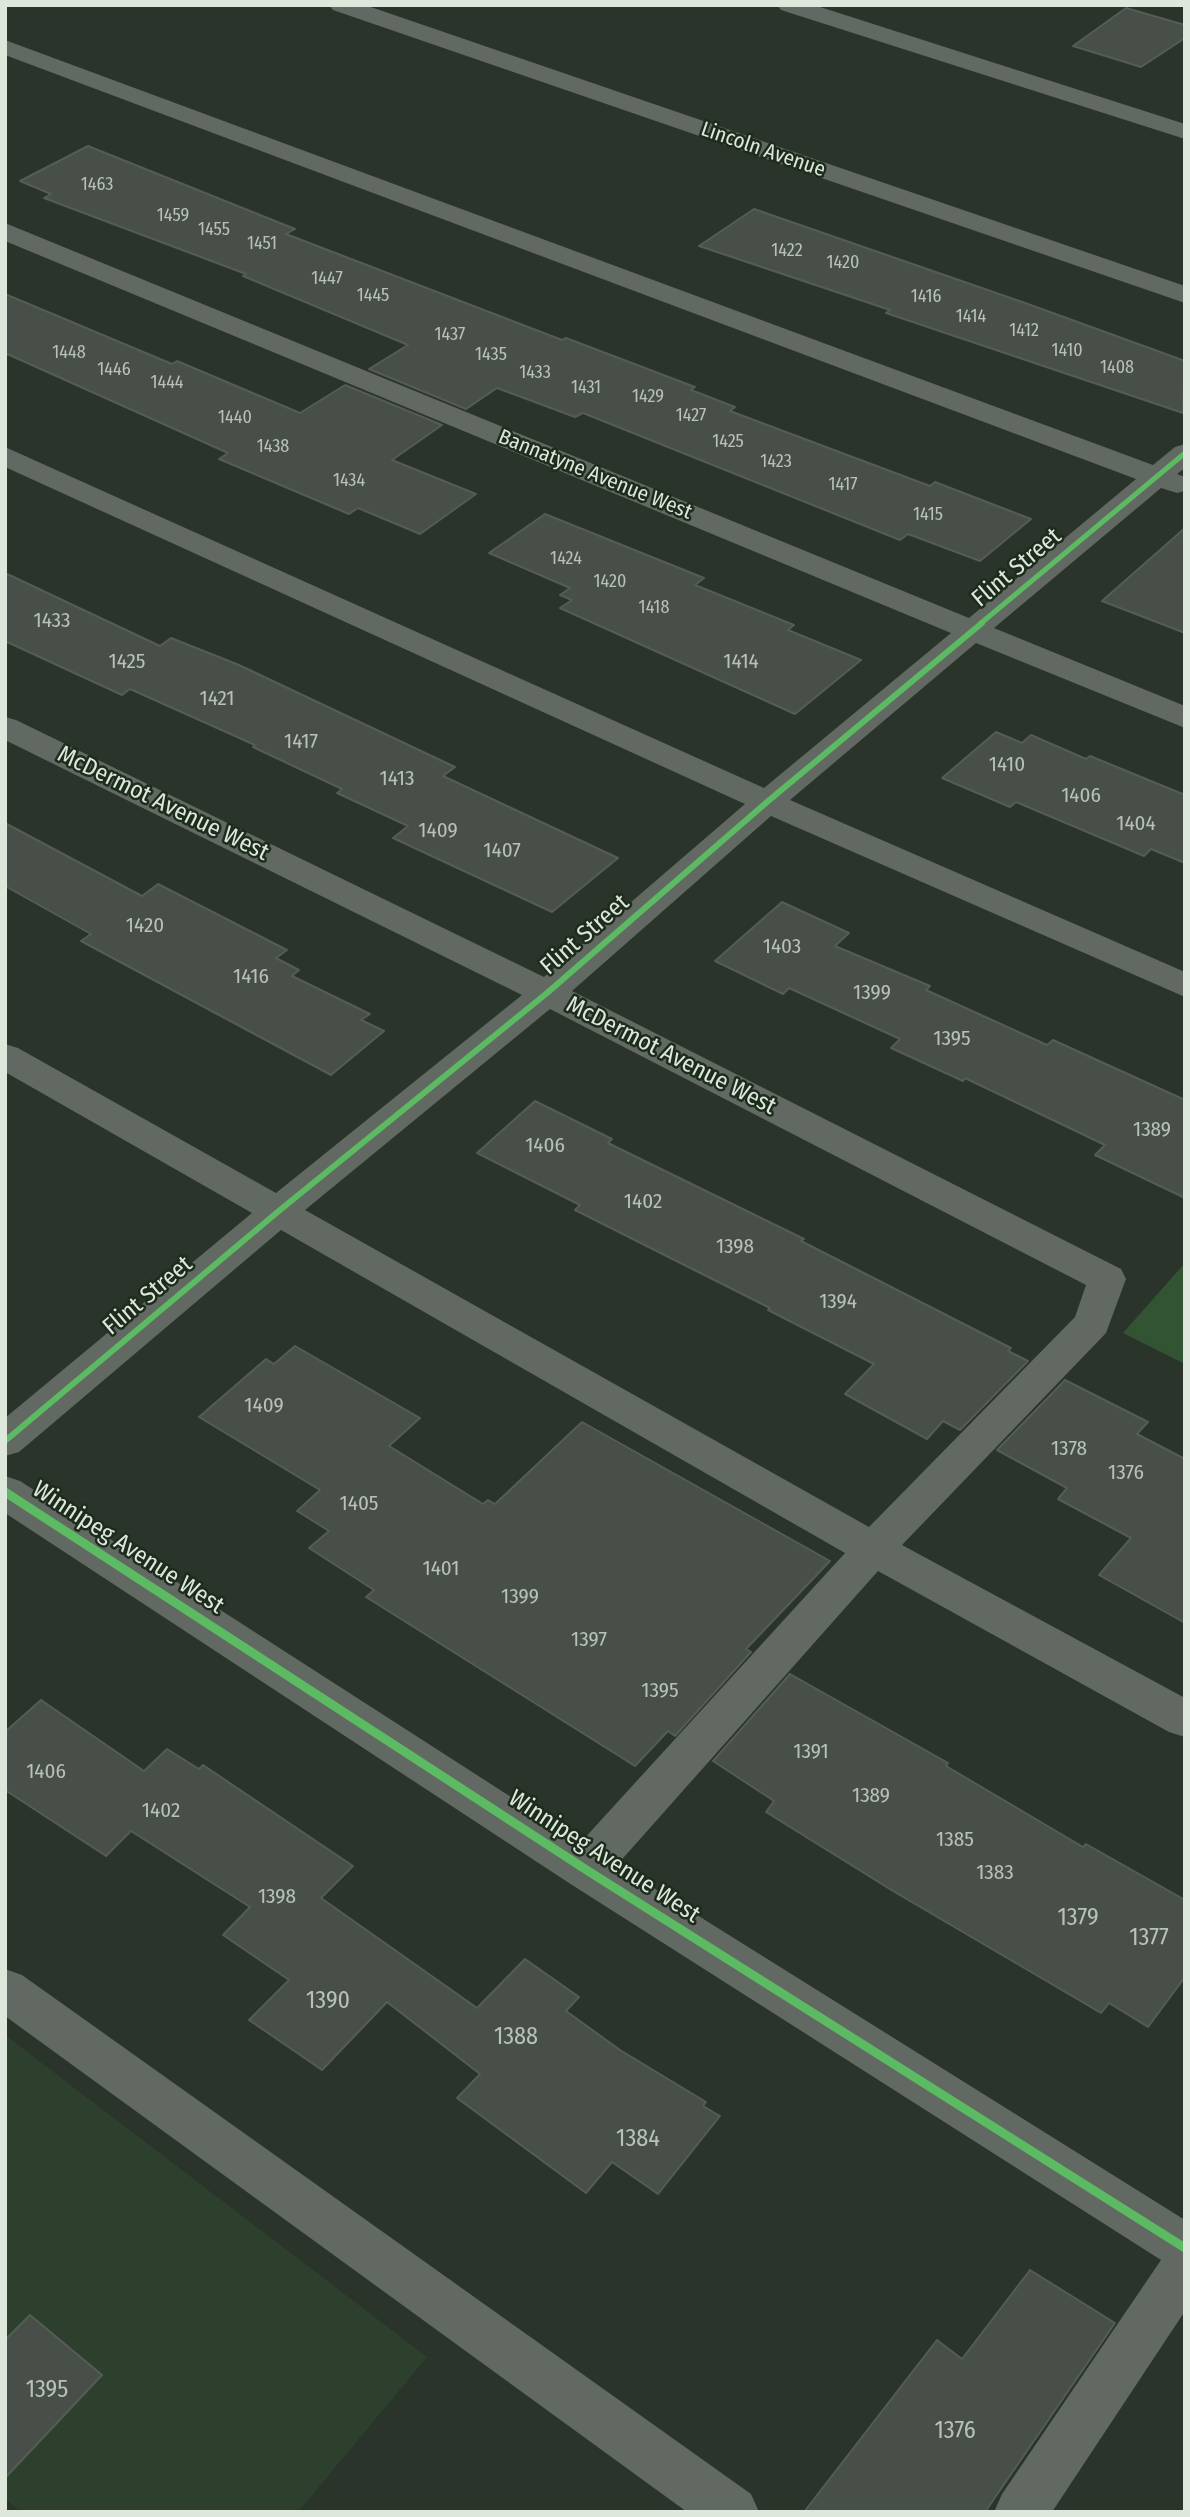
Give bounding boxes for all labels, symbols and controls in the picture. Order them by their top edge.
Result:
street label: Lincoln Avenue [697,117,829,183]
house number: 1463 [81,174,113,196]
house number: 1459 [157,205,189,227]
house number: 1455 [198,219,230,241]
house number: 1451 [247,233,277,255]
house number: 1422 [771,240,803,262]
house number: 1420 [827,252,859,274]
house number: 1447 [311,268,343,290]
house number: 1445 [357,285,389,307]
house number: 1416 [911,286,941,308]
house number: 1414 [956,306,986,328]
house number: 1412 [1009,320,1039,342]
house number: 1437 [435,324,465,346]
house number: 1410 [1051,340,1083,362]
house number: 1448 [52,342,86,364]
house number: 1435 [475,344,507,366]
house number: 1408 [1100,357,1134,379]
house number: 1446 [97,359,131,381]
house number: 1433 [519,362,551,384]
house number: 1444 [150,372,184,394]
house number: 1431 [571,377,601,399]
house number: 1429 [632,386,664,408]
house number: 1427 [676,405,706,427]
house number: 1440 [218,407,252,429]
street label: Bannatyne Avenue West [495,425,695,525]
house number: 1425 [712,431,744,453]
house number: 1438 [257,436,289,458]
house number: 1423 [760,451,792,473]
house number: 1434 [333,470,365,492]
house number: 1417 [828,474,858,496]
house number: 1415 [913,504,943,526]
street label: Flint Street [966,522,1068,614]
house number: 1424 [550,548,582,570]
house number: 1420 [594,571,626,593]
house number: 1418 [639,597,669,619]
house number: 1433 [33,608,71,634]
house number: 1425 [109,649,145,675]
house number: 1414 [723,649,759,675]
house number: 1421 [199,686,235,712]
house number: 1417 [284,729,318,755]
street label: McDermot Avenue West [53,740,273,868]
house number: 1410 [989,752,1025,778]
house number: 1413 [380,766,414,792]
house number: 1406 [1061,783,1101,809]
house number: 1404 [1116,811,1156,837]
house number: 1409 [418,818,458,844]
house number: 1407 [483,838,521,864]
street label: Flint Street [535,889,635,981]
house number: 1420 [126,913,164,939]
house number: 1403 [763,934,801,960]
house number: 1416 [233,964,269,990]
house number: 1399 [853,980,891,1006]
street label: McDermot Avenue West [561,991,781,1121]
house number: 1395 [933,1026,971,1052]
house number: 1389 [1133,1117,1171,1143]
house number: 1406 [525,1133,565,1159]
house number: 1402 [624,1189,662,1215]
house number: 1398 [716,1234,754,1260]
street label: Flint Street [97,1250,199,1342]
house number: 1394 [819,1289,857,1315]
house number: 1409 [244,1393,284,1419]
house number: 1378 [1051,1436,1087,1462]
house number: 1376 [1108,1460,1144,1486]
street label: Winnipeg Avenue West [27,1475,229,1621]
house number: 1405 [340,1491,378,1517]
house number: 1401 [423,1556,459,1582]
house number: 1399 [501,1584,539,1610]
house number: 1397 [571,1627,607,1653]
house number: 1395 [641,1678,679,1704]
house number: 1391 [793,1739,829,1765]
house number: 1406 [26,1759,66,1785]
house number: 1389 [852,1783,890,1809]
street label: Winnipeg Avenue West [503,1784,705,1930]
house number: 1402 [142,1798,180,1824]
house number: 1385 [936,1827,974,1853]
house number: 1383 [976,1860,1014,1886]
house number: 1398 [258,1884,296,1910]
house number: 1379 [1057,1904,1099,1932]
house number: 1377 [1129,1924,1169,1952]
house number: 1390 [306,1987,350,2015]
house number: 1388 [494,2023,538,2051]
house number: 1384 [616,2125,660,2153]
house number: 1395 [26,2376,68,2404]
house number: 1376 [934,2417,976,2445]

